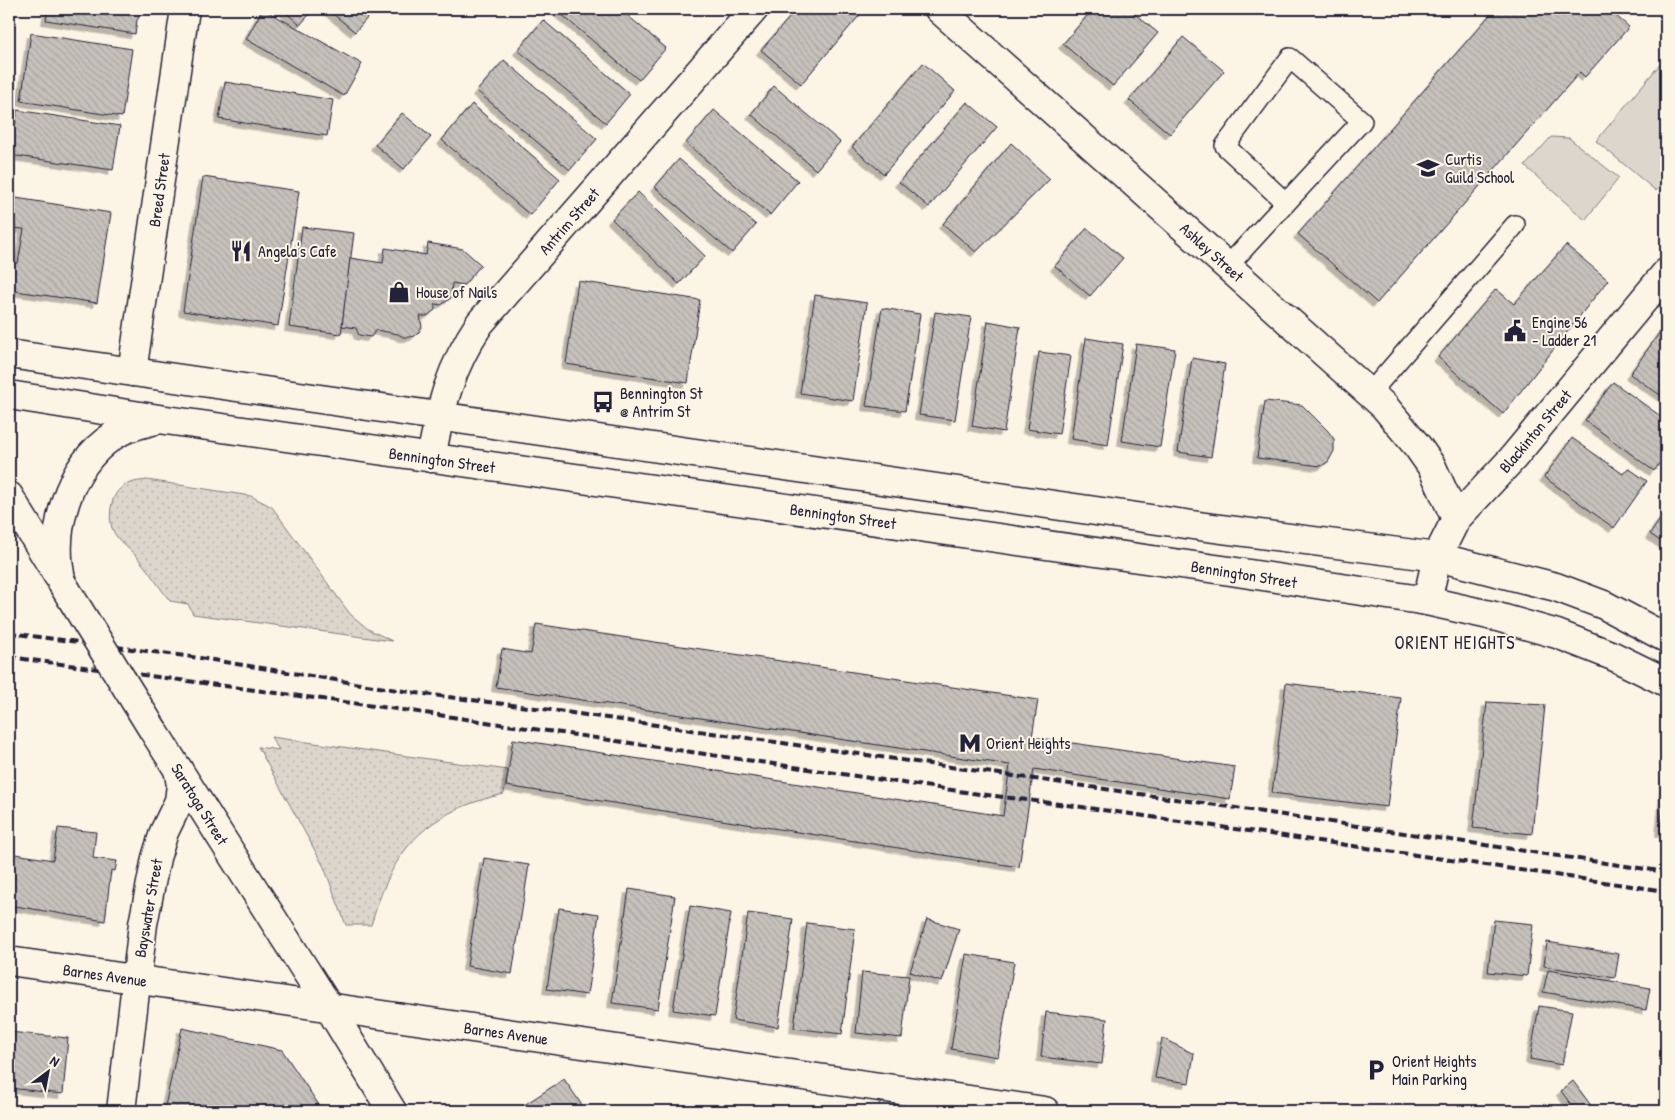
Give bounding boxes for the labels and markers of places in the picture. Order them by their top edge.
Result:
place label: Curtis Guild School [1445,148,1515,188]
school or university icon: Curtis Guild School [1415,155,1441,181]
restaurant icon: Angela's Cafe [228,238,254,264]
place label: Angela's Cafe [258,240,337,262]
shop icon: House of Nails [386,279,412,305]
place label: House of Nails [416,281,497,303]
place label: Engine 56 - Ladder 21 [1532,311,1597,351]
public building icon: Engine 56 - Ladder 21 [1502,318,1528,344]
place label: Bennington St @ Antrim St [620,382,703,422]
bus stop icon: Bennington St @ Antrim St [590,389,616,415]
metro station icon: Orient Heights [957,730,983,756]
place label: Orient Heights [986,732,1070,754]
place label: Orient Heights Main Parking [1392,1050,1476,1090]
parking icon: Orient Heights Main Parking [1363,1057,1389,1083]

